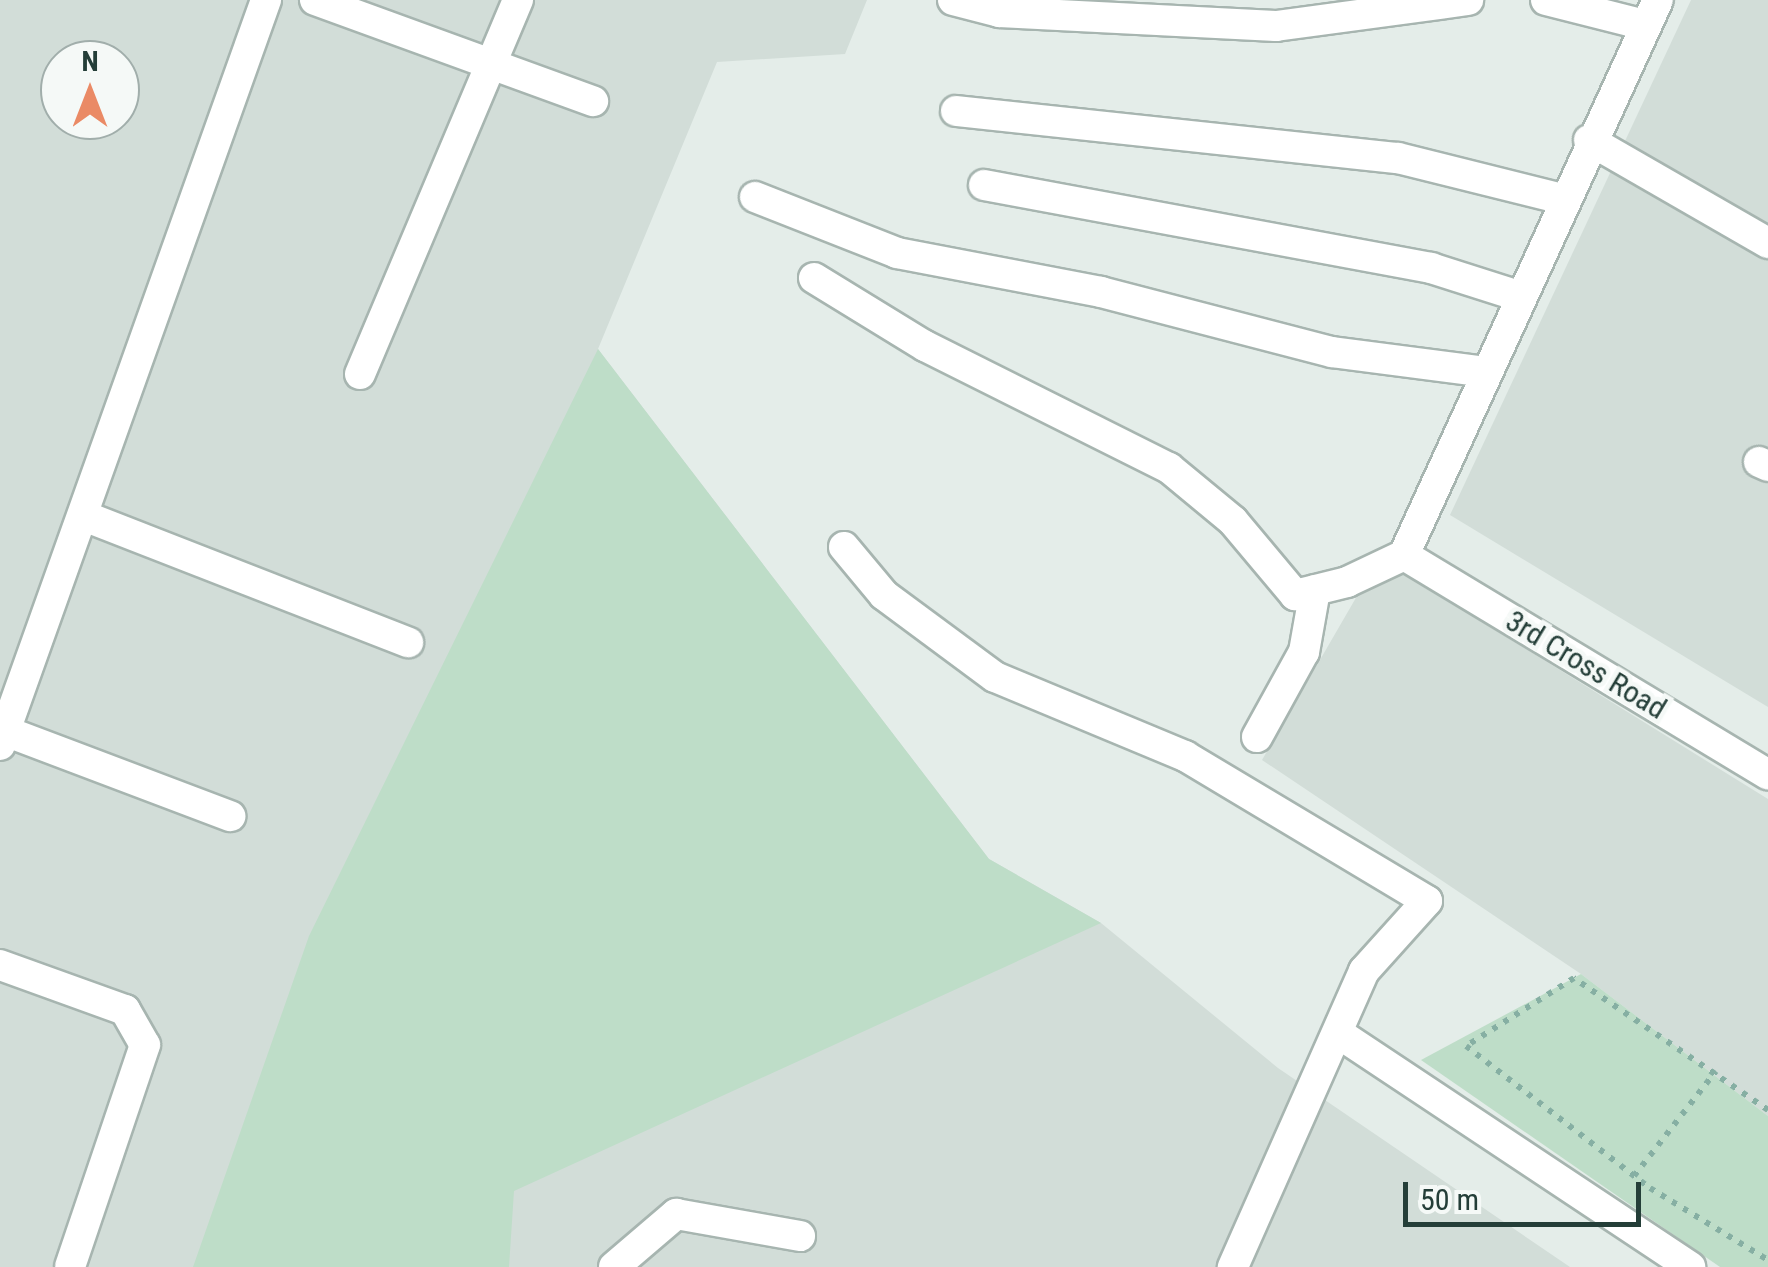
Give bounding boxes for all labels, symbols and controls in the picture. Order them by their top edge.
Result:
north arrow [40,40,140,140]
text: N [81,45,99,78]
street label: 3rd Cross Road [1499,603,1673,727]
scale bar [1408,1162,1646,1224]
text: 50 m [1420,1182,1479,1217]

